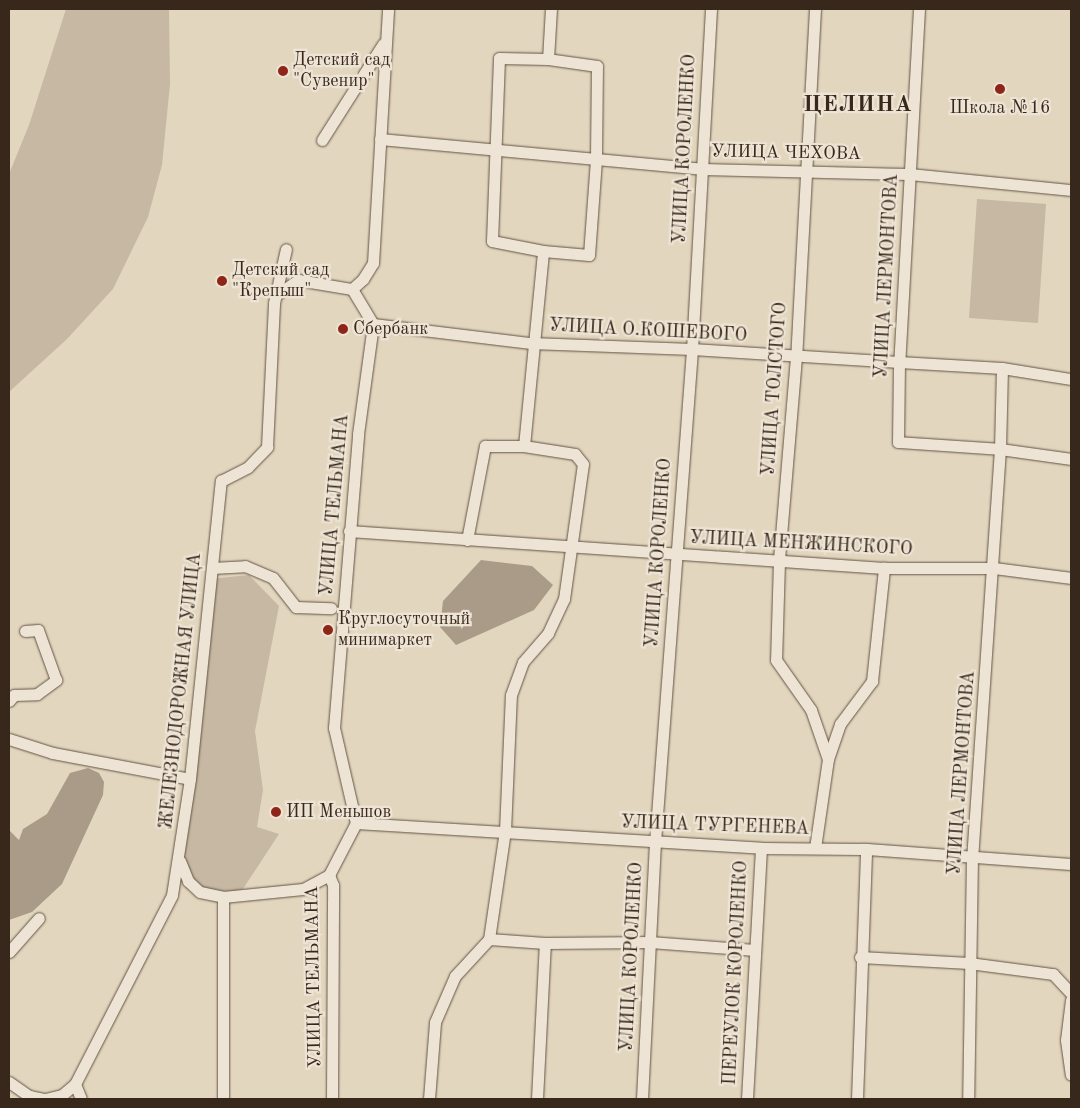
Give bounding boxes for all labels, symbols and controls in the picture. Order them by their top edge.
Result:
place label: Детский сад "Сувенир" [293,50,390,92]
street label: УЛИЦА КОРОЛЕНКО [669,54,701,244]
marker: Детский сад "Сувенир" [277,65,289,77]
marker: Школа №16 [994,83,1006,95]
district label: ЦЕЛИНА [803,93,913,119]
place label: Школа №16 [950,97,1050,119]
street label: УЛИЦА ЧЕХОВА [711,141,861,165]
street label: УЛИЦА ЛЕРМОНТОВА [871,173,903,379]
place label: Детский сад "Крепыш" [232,260,329,302]
marker: Детский сад "Крепыш" [216,275,228,287]
street label: УЛИЦА ТОЛСТОГО [758,301,792,477]
street label: УЛИЦА О.КОШЕВОГО [548,315,748,347]
place label: Сбербанк [353,318,428,340]
marker: Сбербанк [337,323,349,335]
street label: УЛИЦА ТЕЛЬМАНА [316,413,354,597]
street label: УЛИЦА КОРОЛЕНКО [642,458,676,648]
street label: УЛИЦА МЕНЖИНСКОГО [689,527,913,561]
street label: ЖЕЛЕЗНОДОРОЖНАЯ УЛИЦА [156,552,206,830]
place label: Круглосуточный минимаркет [338,609,470,652]
marker: Круглосуточный минимаркет [322,624,334,636]
street label: УЛИЦА ЛЕРМОНТОВА [944,670,980,876]
place label: ИП Меньшов [286,801,391,823]
marker: ИП Меньшов [270,806,282,818]
street label: УЛИЦА ТУРГЕНЕВА [620,812,810,840]
street label: ПЕРЕУЛОК КОРОЛЕНКО [719,860,753,1086]
street label: УЛИЦА КОРОЛЕНКО [616,862,648,1052]
street label: УЛИЦА ТЕЛЬМАНА [302,886,326,1068]

